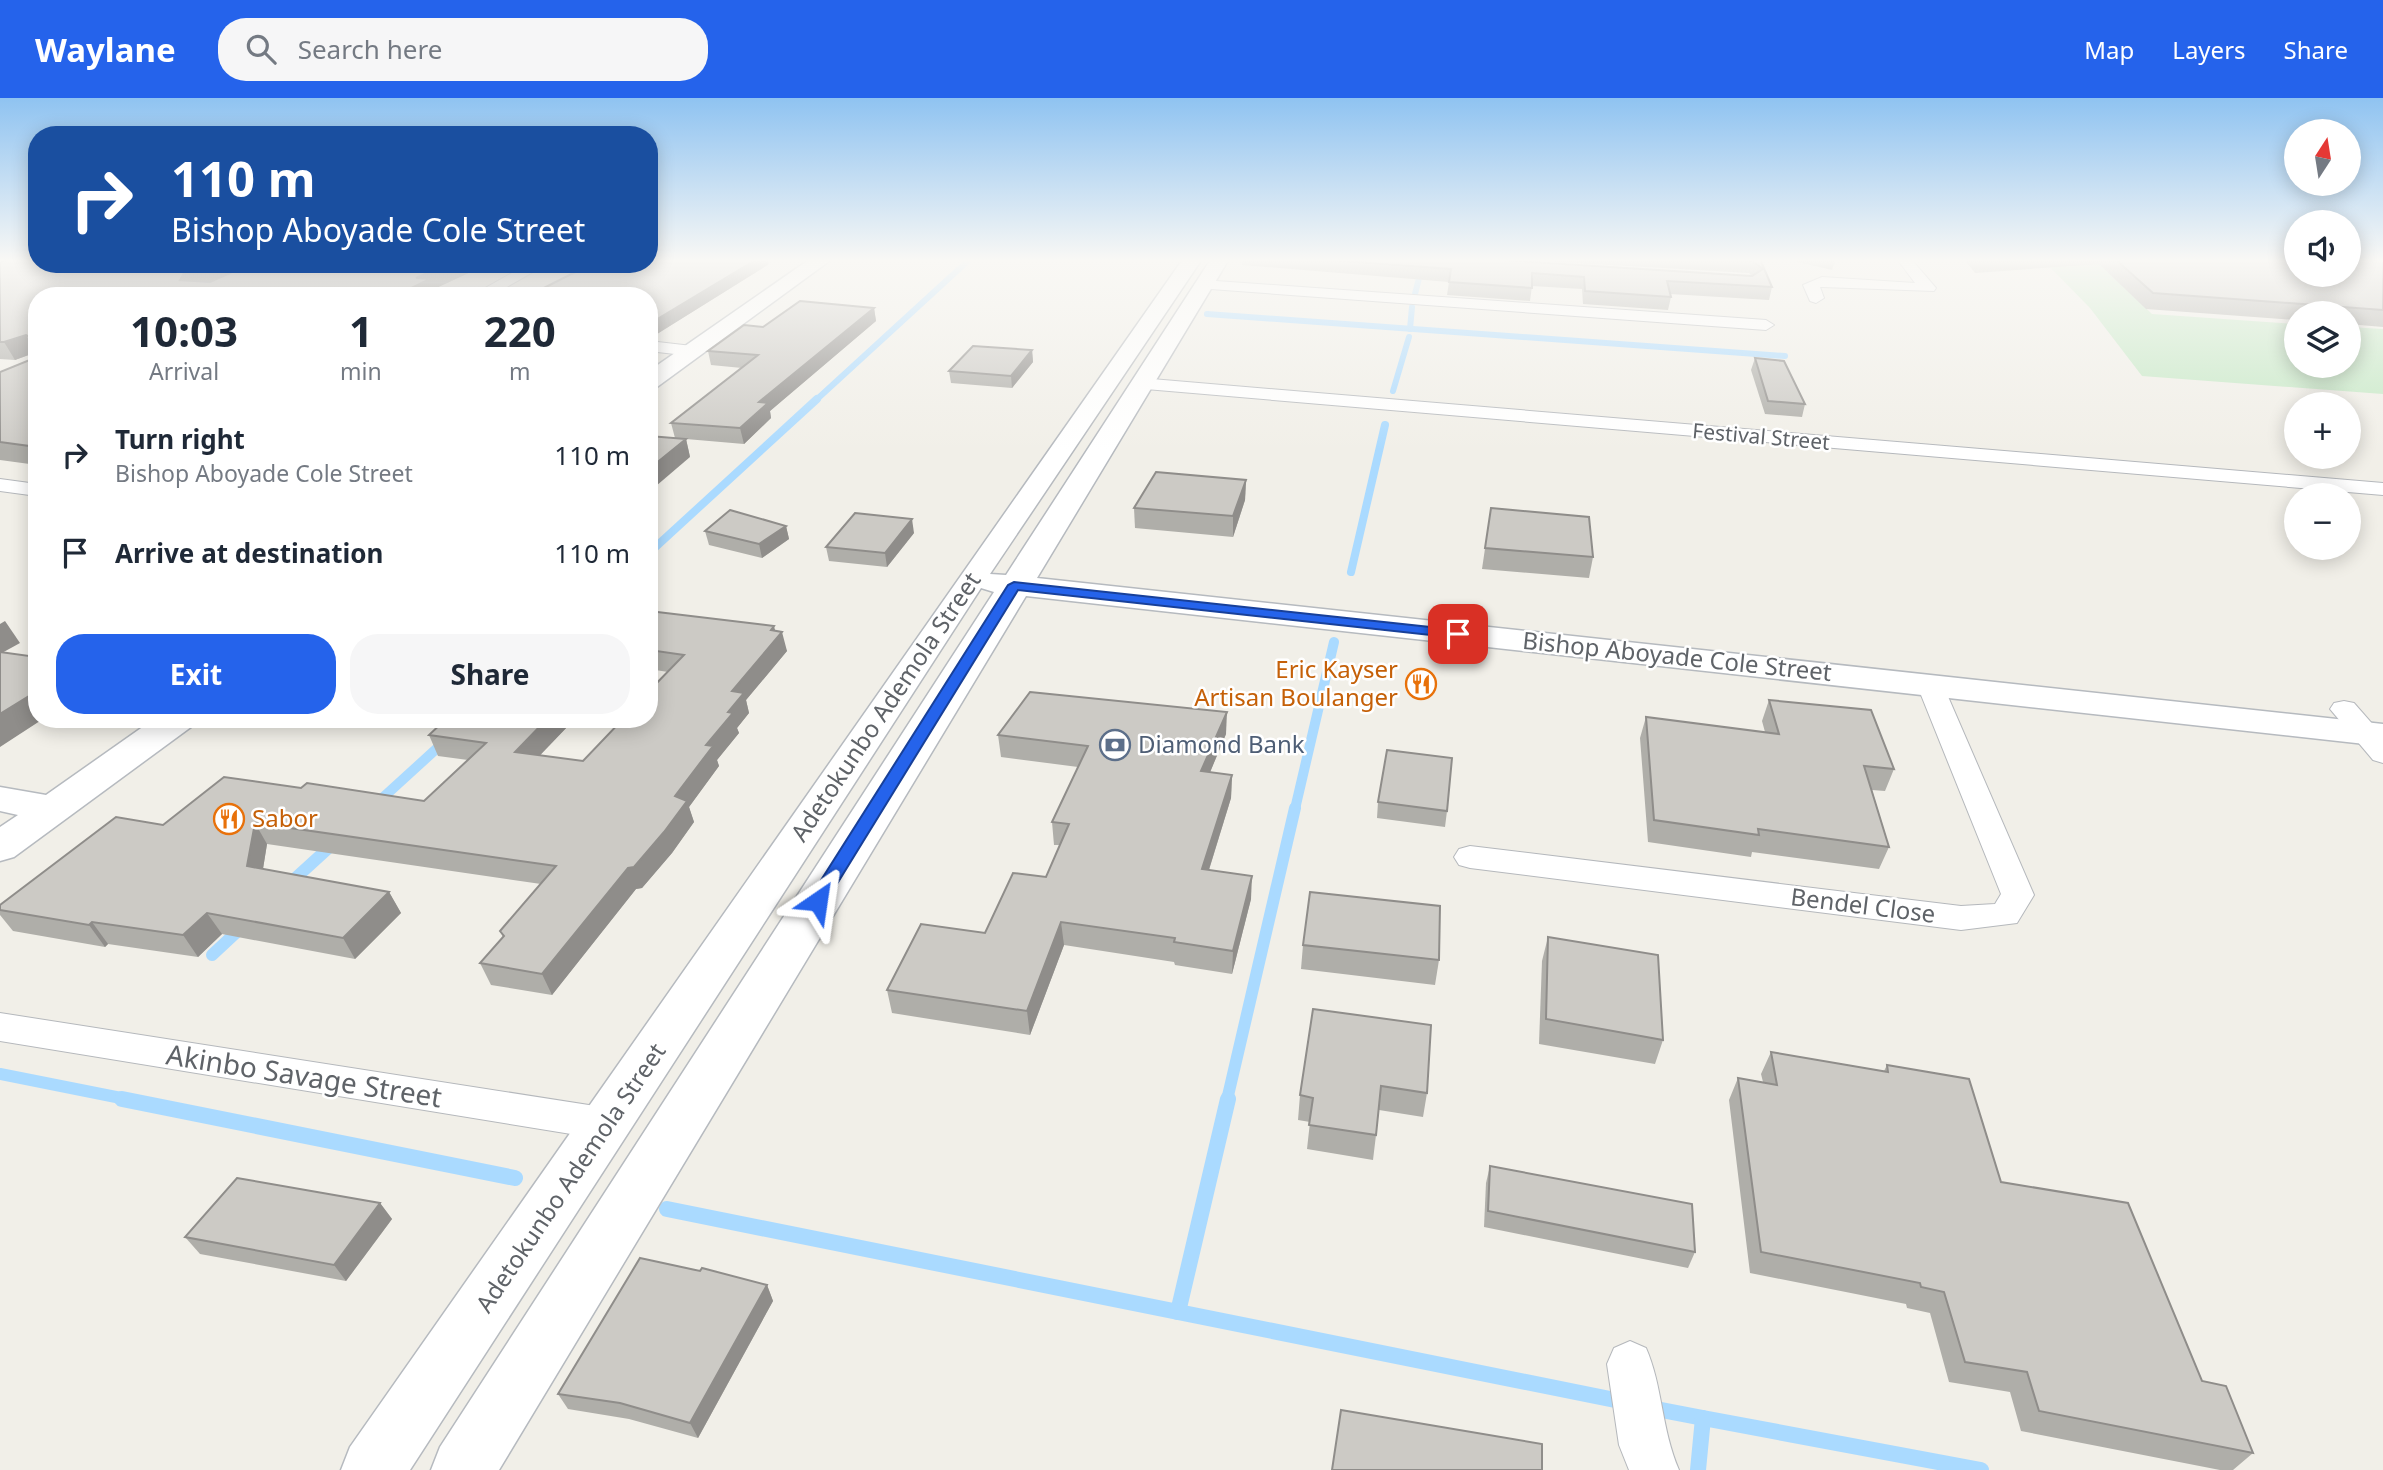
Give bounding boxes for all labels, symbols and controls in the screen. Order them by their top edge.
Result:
search box [218,18,708,81]
text: Waylane [35,27,176,72]
icon: search [242,30,280,68]
text: Search here [298,31,442,67]
text: Map [2084,33,2134,66]
text: Layers [2172,33,2246,66]
text: Share [2284,33,2348,66]
north arrow [2284,119,2361,196]
map controls [2284,119,2361,560]
text: 110 m [171,145,316,211]
icon: right [56,154,147,245]
text: Bishop Aboyade Cole Street [171,208,585,251]
button: sound [2284,210,2361,287]
button: layers [2284,301,2361,378]
text: 10:03 [130,302,238,359]
text: 1 [349,302,373,359]
text: 220 [484,302,556,359]
text: Arrival [149,355,219,387]
text: min [340,355,382,387]
text: m [509,355,531,387]
button: + [2284,392,2361,469]
street label: Festival Street [1691,416,1831,456]
text: Turn right [115,421,245,457]
icon: right [56,436,94,474]
text: 110 m [554,437,630,473]
text: Bishop Aboyade Cole Street [115,457,413,489]
button: − [2284,483,2361,560]
icon: arrive [56,534,94,572]
text: Arrive at destination [115,535,384,571]
text: 110 m [554,535,630,571]
street label: Adetokunbo Ademola Street [782,565,988,847]
pin [1428,604,1488,664]
icon: arrive [1439,615,1477,653]
street label: Bishop Aboyade Cole Street [1521,623,1834,688]
button: Exit [56,634,336,714]
button: Share [350,634,630,714]
place label: Eric Kayser Artisan Boulanger [1194,652,1398,713]
restaurant icon: Eric Kayser Artisan Boulanger [1404,667,1438,701]
place label: Diamond Bank [1138,727,1305,760]
bank icon: Diamond Bank [1098,728,1132,762]
place label: Sabor [252,801,318,834]
restaurant icon: Sabor [212,802,246,836]
position arrow [781,864,855,938]
street label: Bendel Close [1789,879,1937,930]
street label: Akinbo Savage Street [164,1034,445,1116]
street label: Adetokunbo Ademola Street [467,1036,673,1318]

